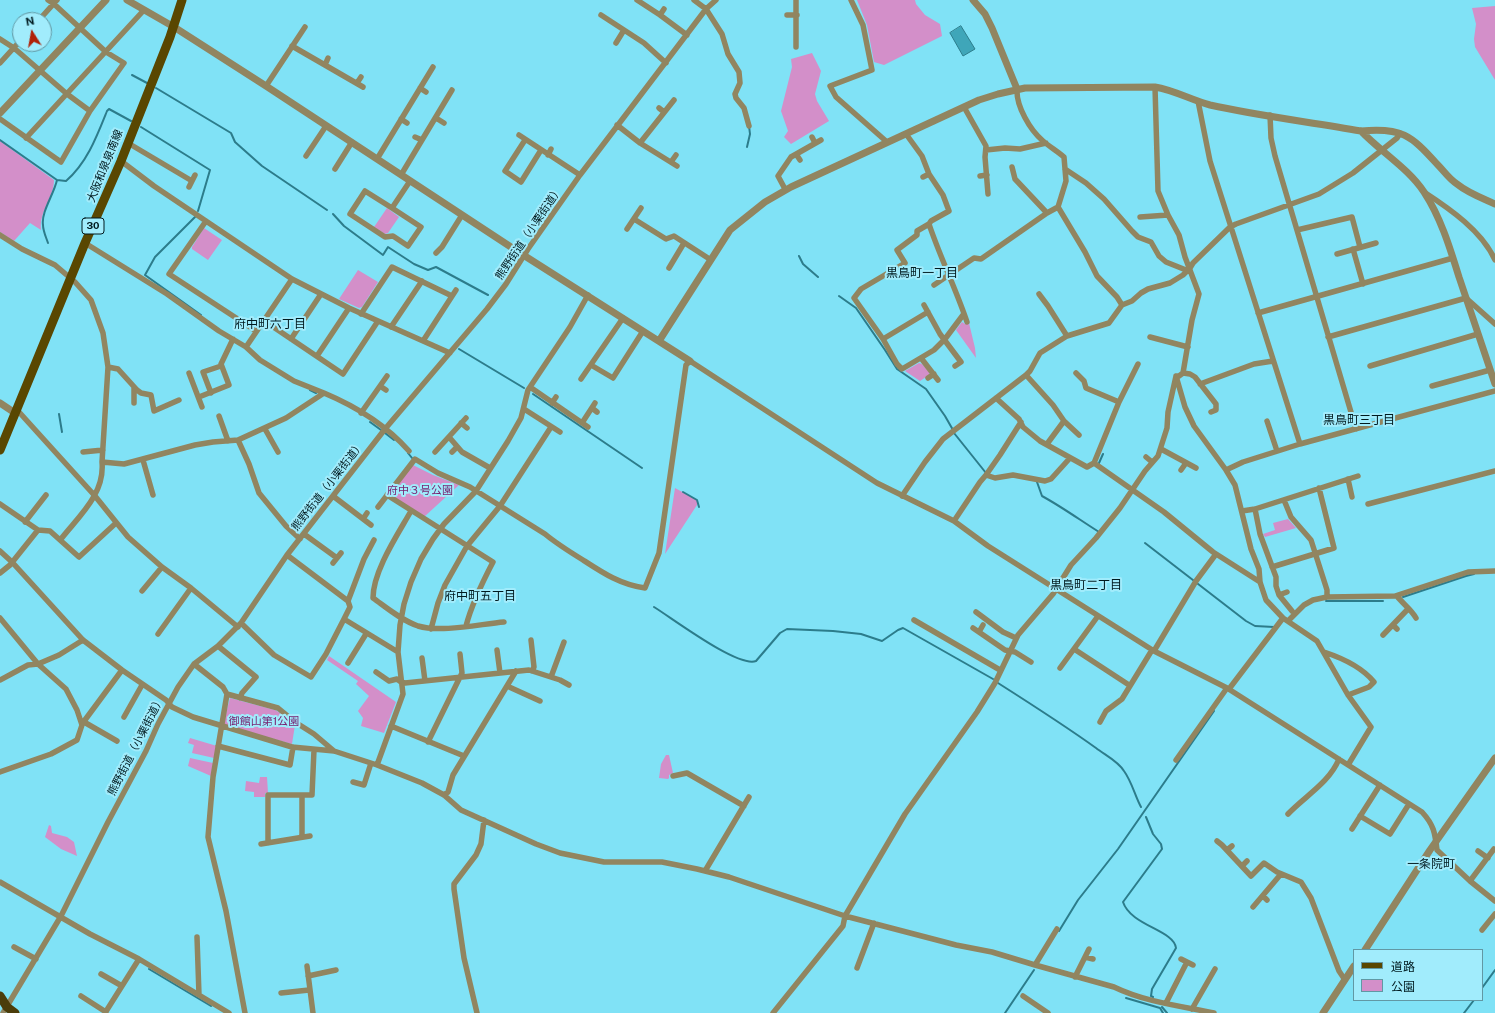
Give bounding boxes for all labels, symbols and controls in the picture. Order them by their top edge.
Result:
north arrow [12,12,52,52]
text: N [25,14,35,28]
street label: 大阪和泉泉南線 [84,128,126,204]
street label: 熊野街道（小栗街道） [493,184,565,282]
road number: 30 [82,218,104,234]
district label: 黒鳥町一丁目 [886,266,958,280]
district label: 府中町六丁目 [234,317,306,331]
district label: 黒鳥町三丁目 [1323,413,1395,427]
street label: 熊野街道（小栗街道） [289,439,367,533]
park label: 府中３号公園 [387,484,453,498]
district label: 黒鳥町二丁目 [1050,578,1122,592]
district label: 府中町五丁目 [444,589,516,603]
street label: 熊野街道（小栗街道） [105,694,167,798]
park label: 御館山第1公園 [229,715,299,729]
district label: 一条院町 [1407,857,1455,871]
legend [1353,949,1483,1001]
text: 道路 [1391,960,1415,974]
text: 公園 [1391,980,1415,994]

